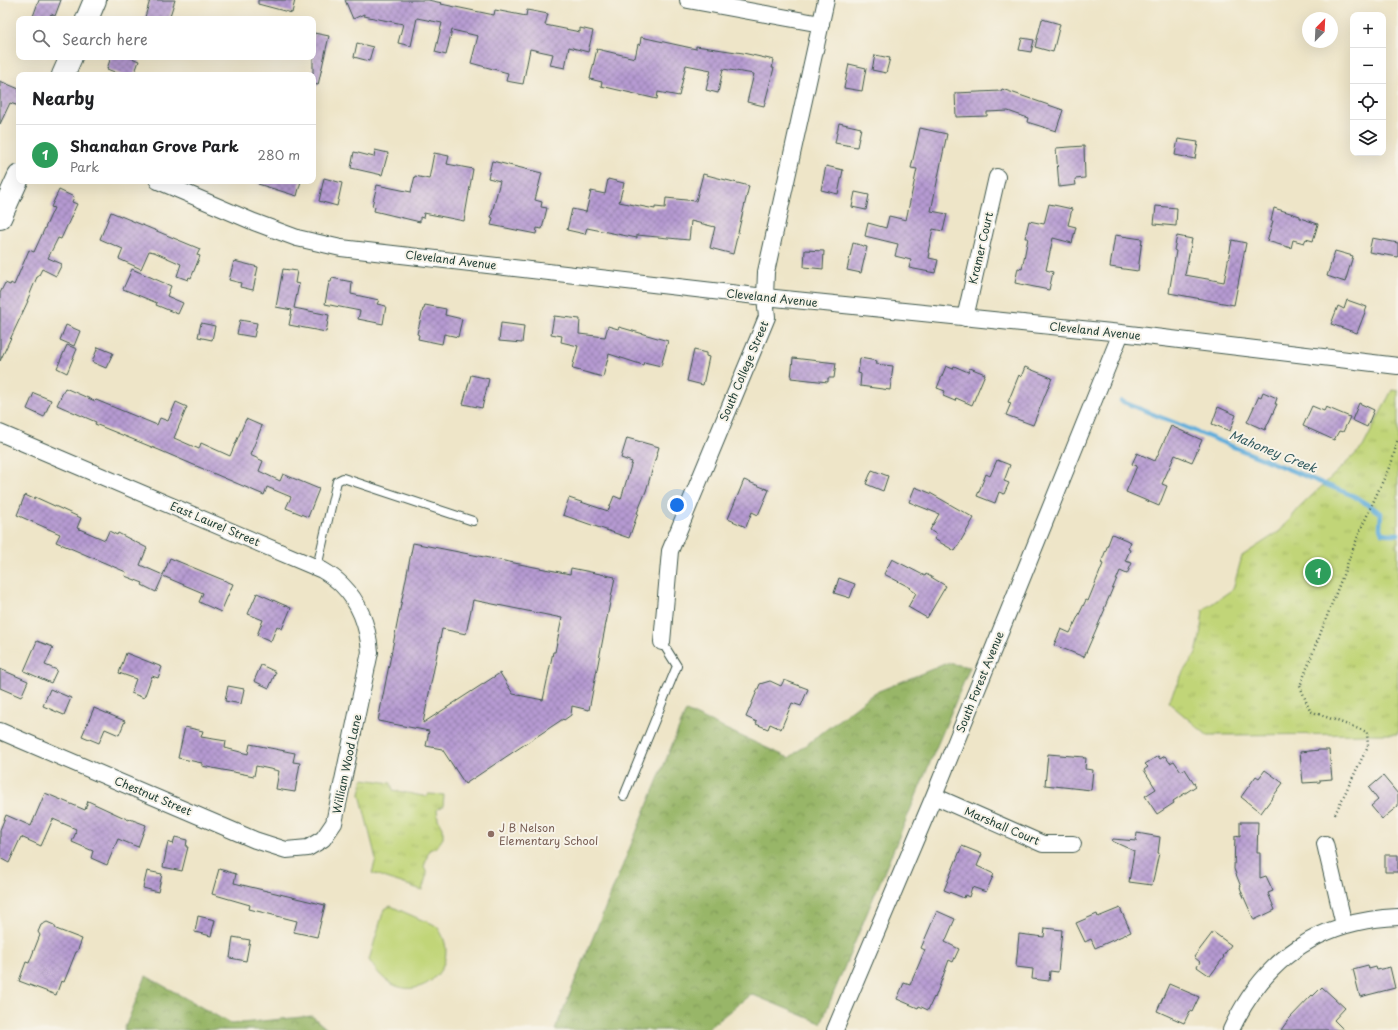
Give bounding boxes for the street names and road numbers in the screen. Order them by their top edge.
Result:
street label: Kramer Court [964,210,997,286]
street label: Cleveland Avenue [404,245,498,274]
street label: Cleveland Avenue [726,284,819,311]
street label: Cleveland Avenue [1049,317,1142,344]
street label: South College Street [715,318,773,424]
street label: East Laurel Street [168,497,263,550]
street label: South Forest Avenue [951,629,1008,735]
street label: William Wood Lane [328,712,365,815]
street label: Chestnut Street [112,772,195,820]
street label: Marshall Court [962,802,1043,849]

